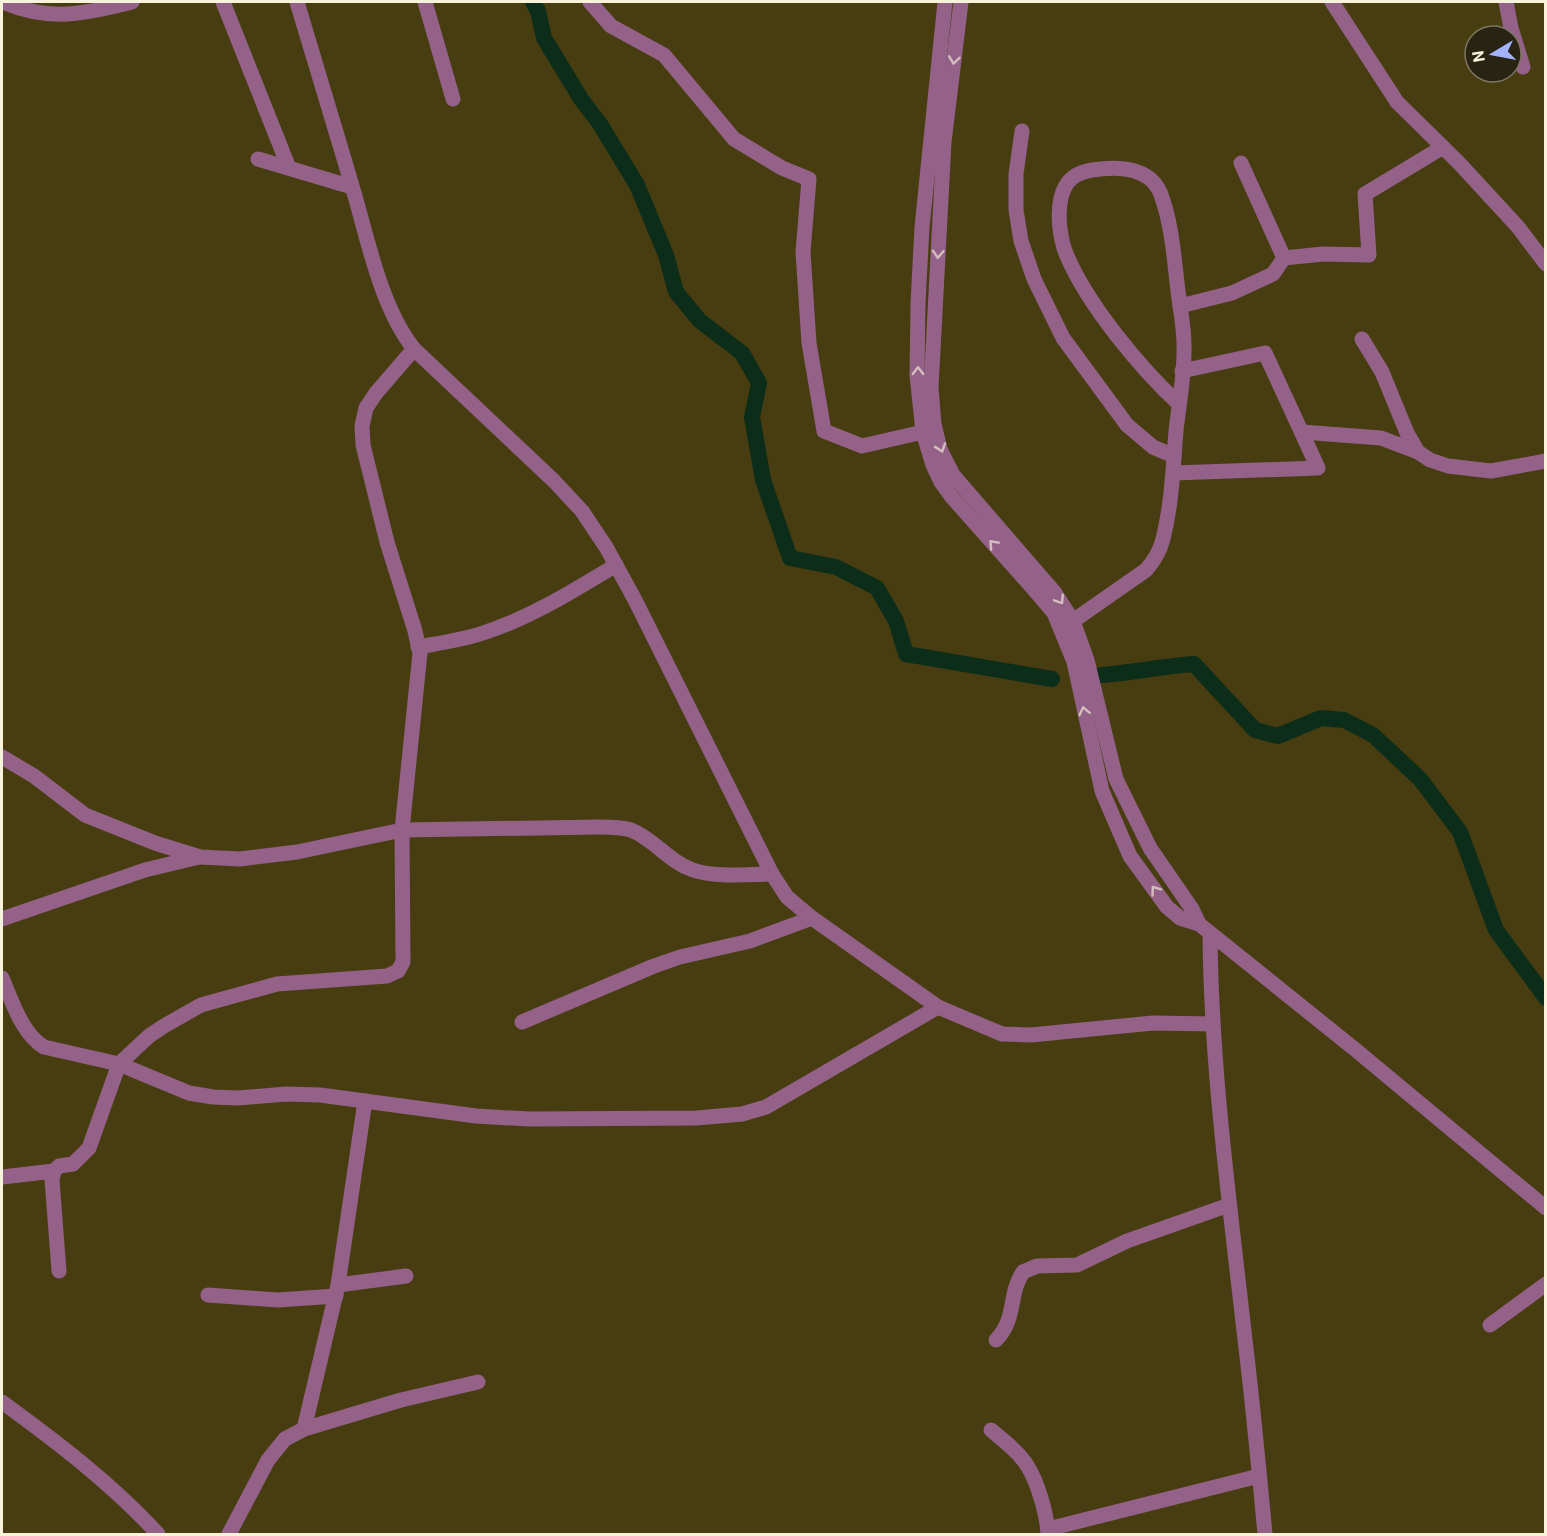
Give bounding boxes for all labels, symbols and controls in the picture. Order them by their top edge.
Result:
north arrow [1463,24,1523,84]
text: N [1468,49,1489,64]
one-way arrow [948,55,961,64]
one-way arrow [932,249,945,258]
one-way arrow [911,367,924,376]
one-way arrow [933,442,946,452]
one-way arrow [989,540,1000,551]
one-way arrow [1053,593,1064,604]
one-way arrow [1079,706,1092,716]
one-way arrow [1151,886,1162,897]

